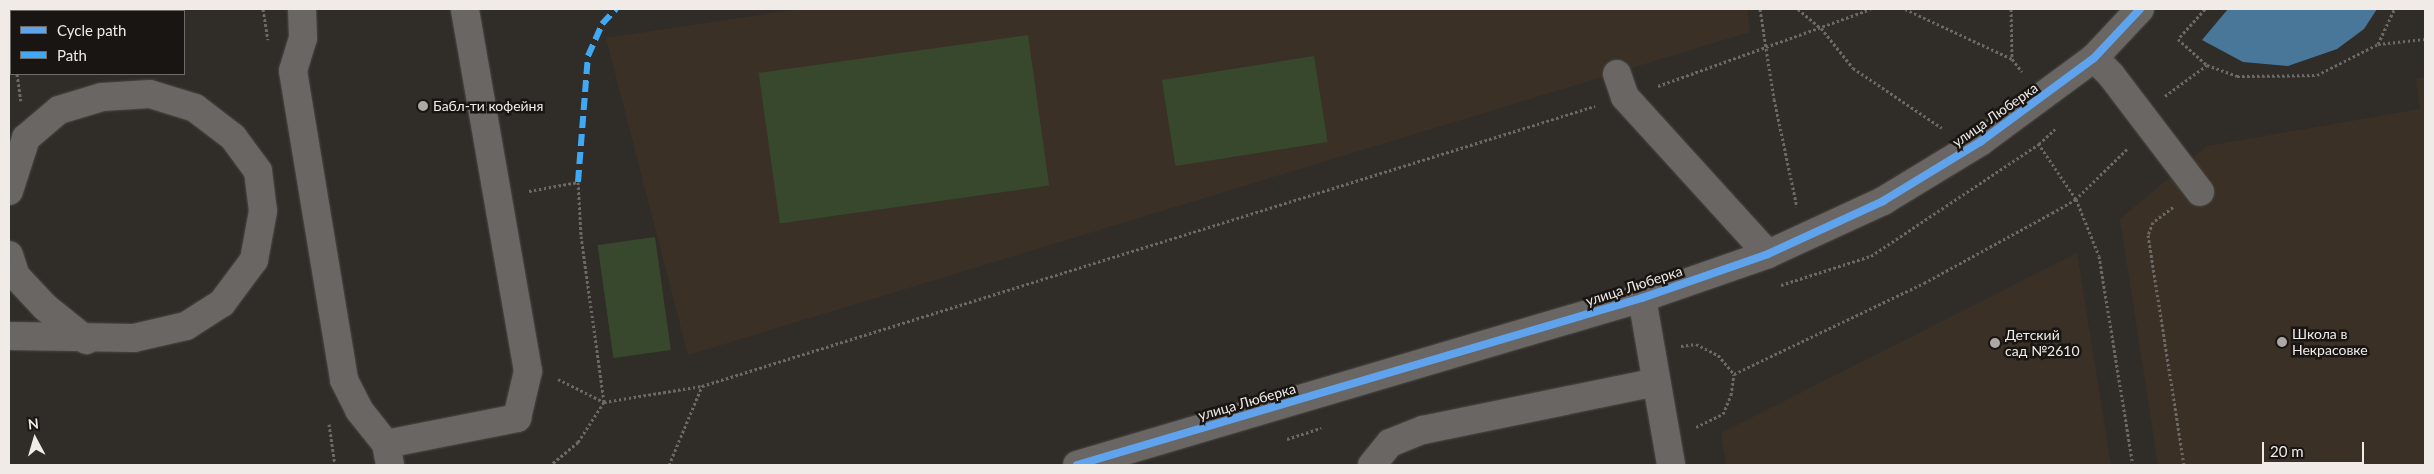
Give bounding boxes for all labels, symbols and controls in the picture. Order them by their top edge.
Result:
legend [10,10,185,75]
text: Cycle path [57,21,126,39]
text: Path [57,46,87,64]
street label: улица Люберка [1949,79,2041,151]
place label: Бабл-ти кофейня [433,98,543,114]
marker: Бабл-ти кофейня [417,100,429,112]
street label: улица Люберка [1584,262,1684,310]
place label: Школа в Некрасовке [2292,326,2368,358]
place label: Детский сад №2610 [2005,327,2080,360]
marker: Школа в Некрасовке [2276,336,2288,348]
marker: Детский сад №2610 [1989,337,2001,349]
street label: улица Люберка [1196,380,1298,424]
north arrow [10,414,60,464]
text: N [27,415,40,433]
scale bar [2264,432,2366,464]
text: 20 m [2270,442,2304,460]

